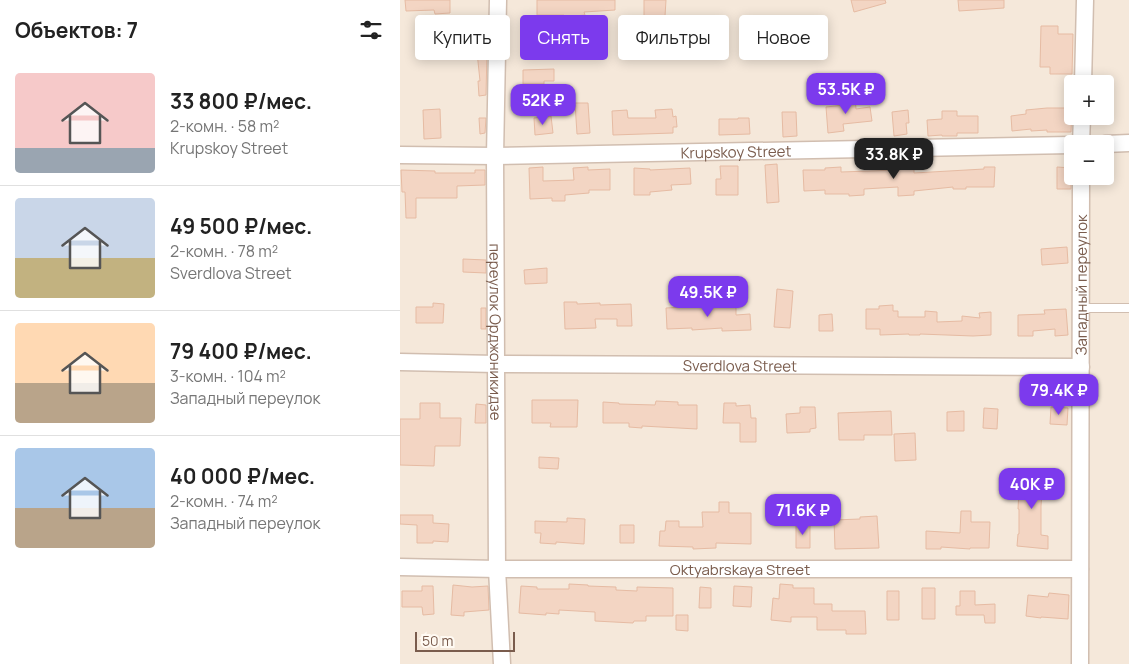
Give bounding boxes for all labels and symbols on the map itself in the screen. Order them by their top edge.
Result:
pin: 53.5K ₽ [800,72,892,115]
pin: 52K ₽ [508,84,578,126]
pin: 33.8K ₽ [848,138,940,180]
street label: Krupskoy Street [680,140,792,163]
street label: Западный переулок [1070,214,1091,356]
street label: переулок Орджоникидзе [485,243,507,421]
pin: 49.5K ₽ [662,276,754,318]
street label: Sverdlova Street [683,354,797,376]
pin: 79.4K ₽ [1013,374,1105,416]
pin: 40K ₽ [997,468,1067,510]
pin: 71.6K ₽ [757,494,849,536]
street label: Oktyabrskaya Street [670,559,810,580]
scale bar [415,629,515,652]

